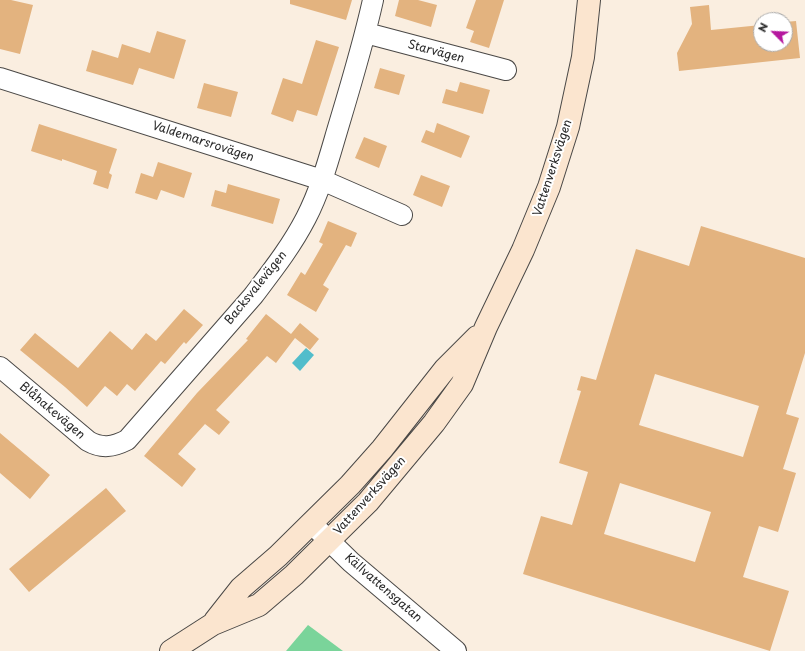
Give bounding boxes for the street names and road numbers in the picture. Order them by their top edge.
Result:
street label: Starvägen [406,37,466,67]
street label: Vattenverksvägen [531,118,575,218]
street label: Valdemarsrovägen [150,119,256,165]
street label: Backsvalevägen [222,248,290,328]
street label: Blåhakevägen [16,379,88,443]
street label: Vattenverksvägen [331,454,409,538]
street label: Källvattensgatan [341,550,425,626]

